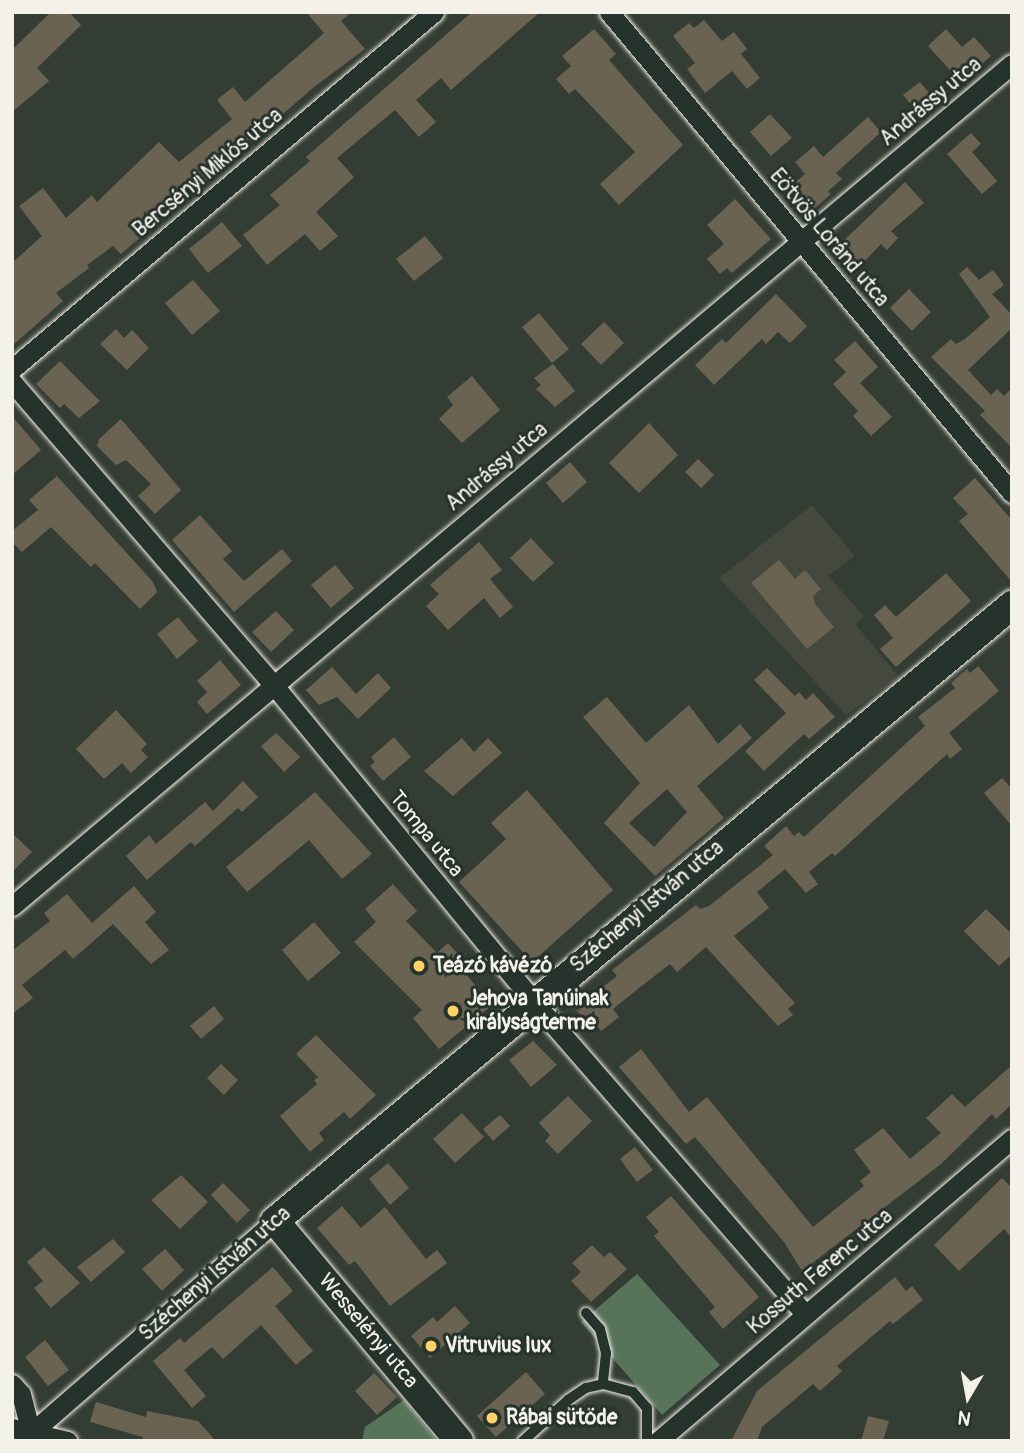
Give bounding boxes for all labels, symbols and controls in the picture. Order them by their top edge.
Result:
street label: Andrássy utca [875,52,987,152]
street label: Bercsényi Miklós utca [128,103,288,243]
street label: Eötvös Loránd utca [764,164,894,312]
street label: Andrássy utca [441,417,553,517]
street label: Tompa utca [384,786,468,882]
street label: Széchenyi István utca [565,835,729,979]
place label: Teázó kávézó [433,953,552,979]
marker: Teázó kávézó [411,958,427,974]
place label: Jehova Tanúinak királyságterme [467,986,609,1036]
marker: Jehova Tanúinak királyságterme [445,1003,461,1019]
street label: Széchenyi István utca [134,1201,296,1347]
street label: Kossuth Ferenc utca [742,1204,898,1340]
street label: Wesselényi utca [313,1269,423,1393]
place label: Vitruvius lux [445,1333,552,1359]
marker: Vitruvius lux [423,1338,439,1354]
north arrow [933,1362,1003,1432]
place label: Rábai sütöde [506,1405,617,1431]
text: N [956,1405,973,1431]
marker: Rábai sütöde [484,1410,500,1426]

